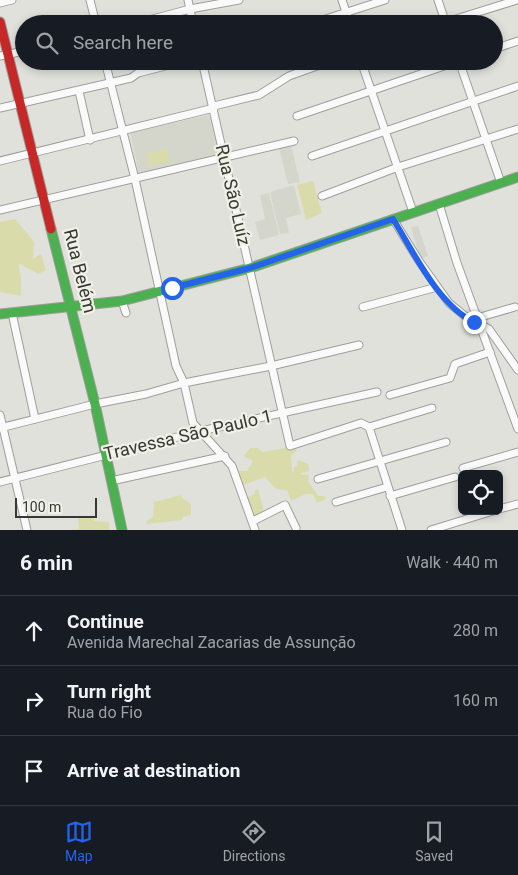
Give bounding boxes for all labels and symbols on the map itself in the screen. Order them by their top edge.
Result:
street label: Rua São Luíz [212,142,255,248]
street label: Rua Belém [60,227,101,315]
route start [161,277,184,300]
route end [463,311,486,334]
street label: Travessa São Paulo 1 [102,405,274,464]
scale bar [15,495,98,518]

